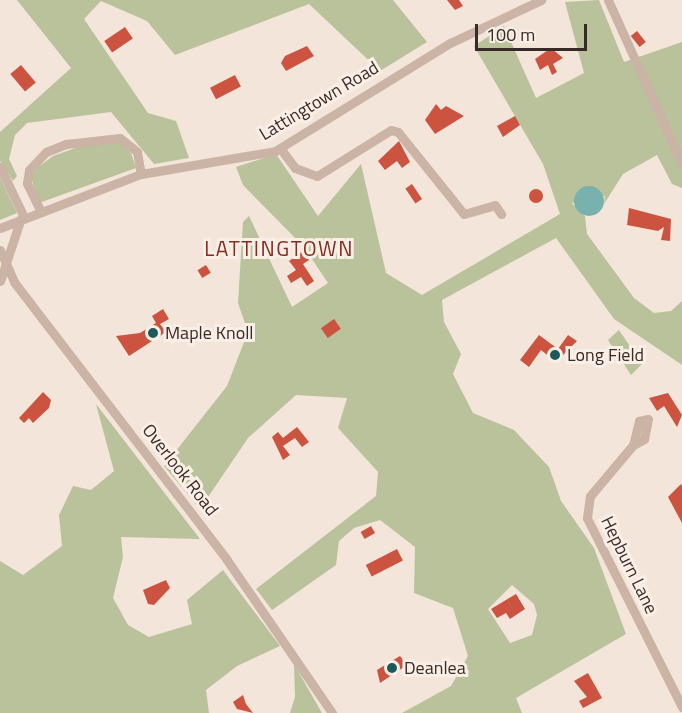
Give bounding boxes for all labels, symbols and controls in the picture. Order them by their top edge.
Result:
scale bar [478,12,590,50]
text: 100 m [486,21,535,48]
street label: Lattingtown Road [256,57,382,145]
district label: LATTINGTOWN [204,235,354,261]
place label: Maple Knoll [165,322,254,344]
marker: Maple Knoll [146,326,160,340]
place label: Long Field [567,344,644,366]
marker: Long Field [548,348,562,362]
street label: Overlook Road [138,420,222,520]
street label: Hepburn Lane [596,513,662,617]
place label: Deanlea [404,657,466,679]
marker: Deanlea [385,661,399,675]

